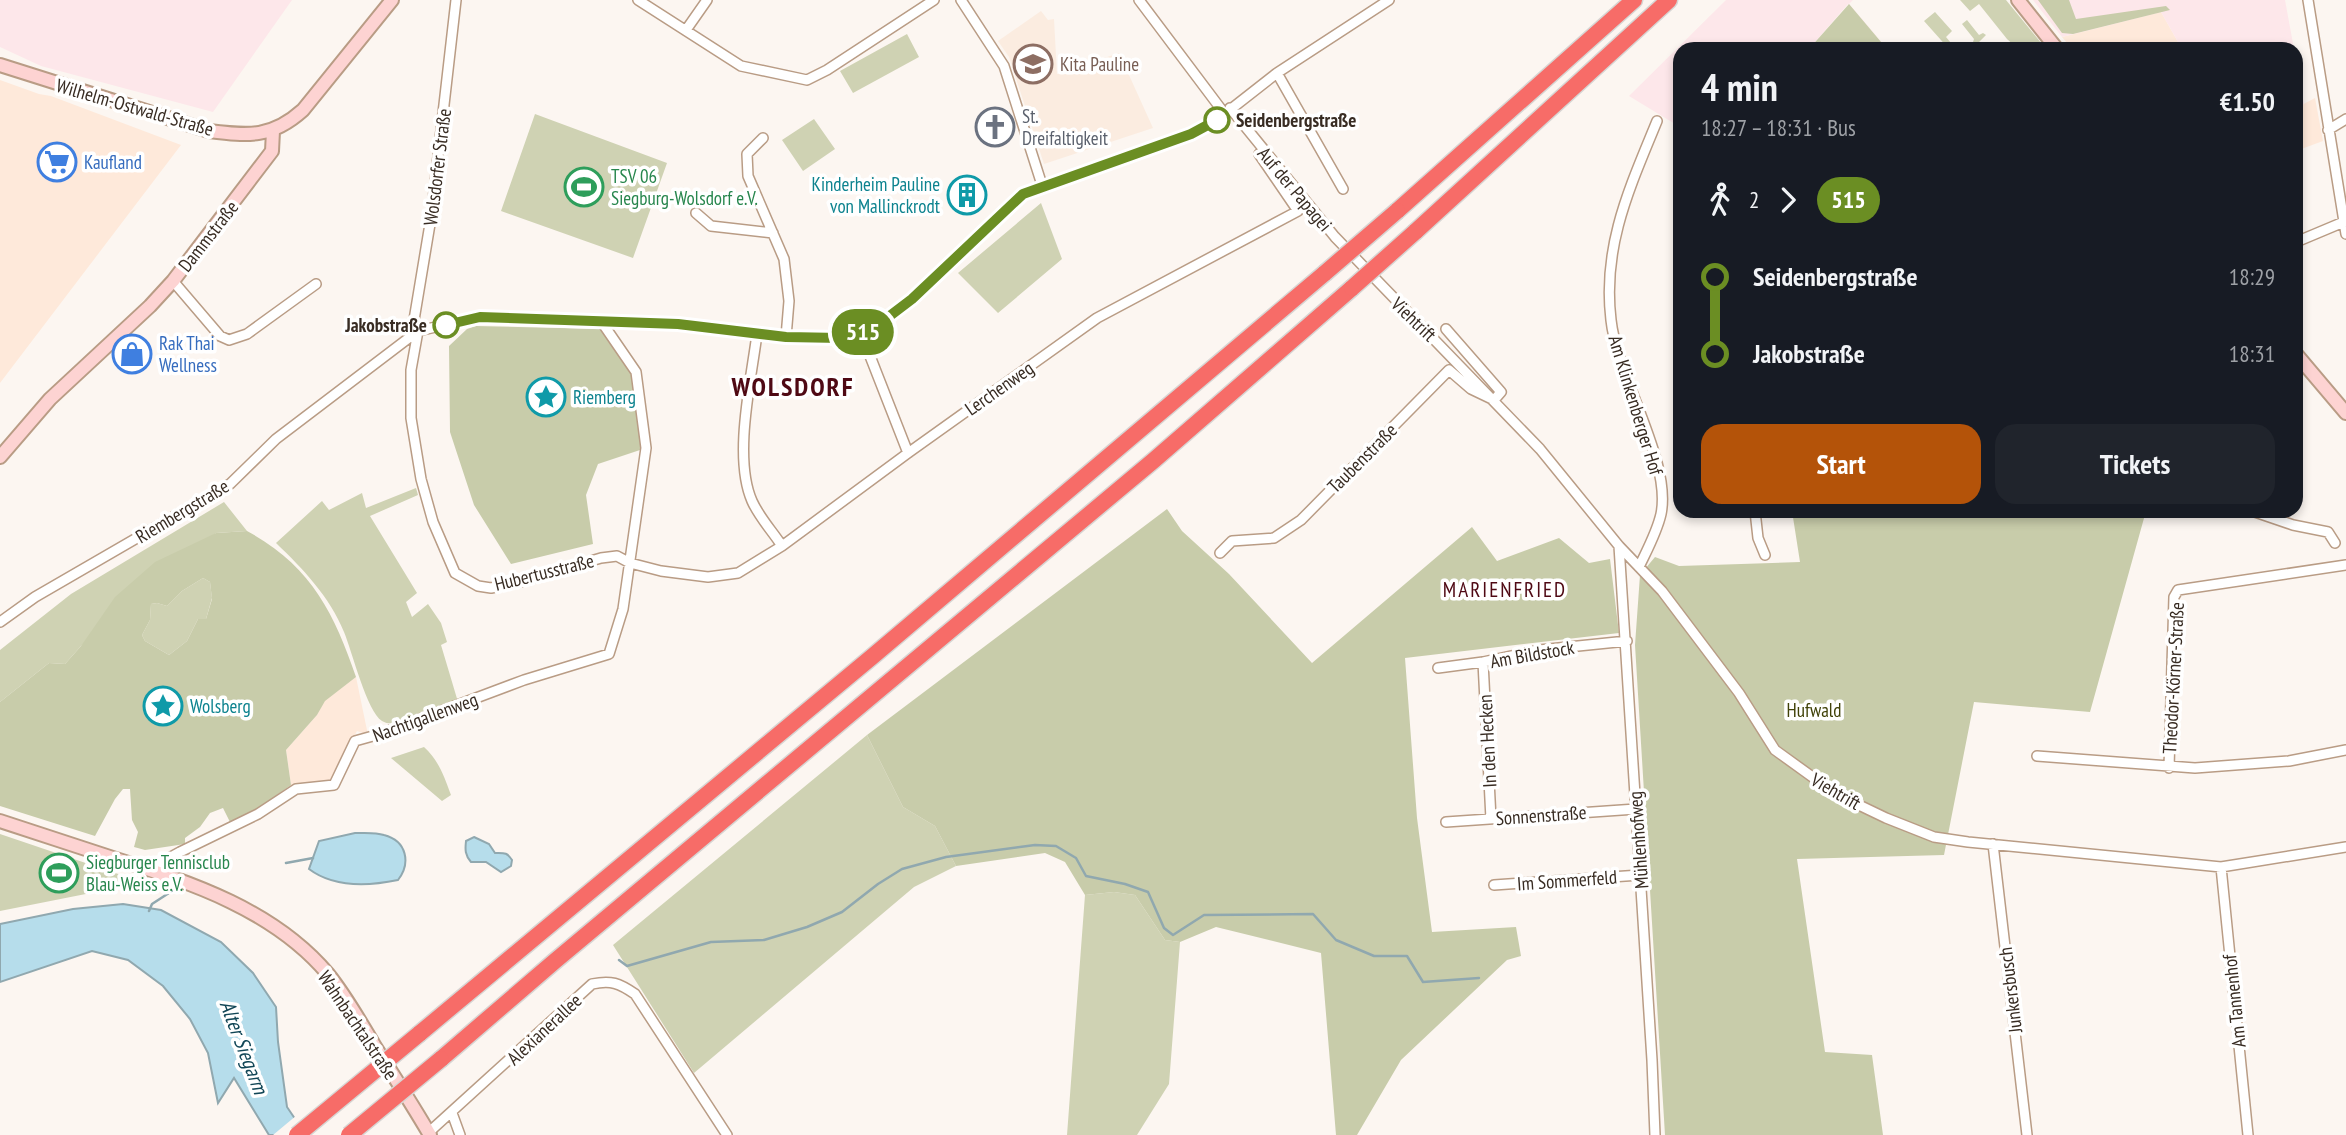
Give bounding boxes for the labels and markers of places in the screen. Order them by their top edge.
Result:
school or university icon: Kita Pauline [1012,43,1054,85]
place label: Kita Pauline [1060,52,1139,76]
place label: St. Dreifaltigkeit [1022,104,1109,150]
church icon: St. Dreifaltigkeit [974,106,1016,148]
marker: Seidenbergstraße [1204,107,1230,133]
place label: Seidenbergstraße [1236,108,1356,132]
supermarket icon: Kaufland [36,141,78,183]
place label: Kaufland [84,150,142,174]
place label: TSV 06 Siegburg-Wolsdorf e.V. [611,164,758,210]
sports icon: TSV 06 Siegburg-Wolsdorf e.V. [563,166,605,208]
place label: Kinderheim Pauline von Mallinckrodt [812,172,941,218]
building icon: Kinderheim Pauline von Mallinckrodt [946,174,988,216]
marker: Jakobstraße [433,312,459,338]
place label: Jakobstraße [344,313,427,337]
place label: Rak Thai Wellness [159,331,217,377]
shop icon: Rak Thai Wellness [111,333,153,375]
place icon: Riemberg [525,376,567,418]
place label: Riemberg [573,385,636,409]
place icon: Wolsberg [142,685,184,727]
place label: Wolsberg [190,694,251,718]
place label: Siegburger Tennisclub Blau-Weiss e.V. [86,850,230,896]
sports icon: Siegburger Tennisclub Blau-Weiss e.V. [38,852,80,894]

